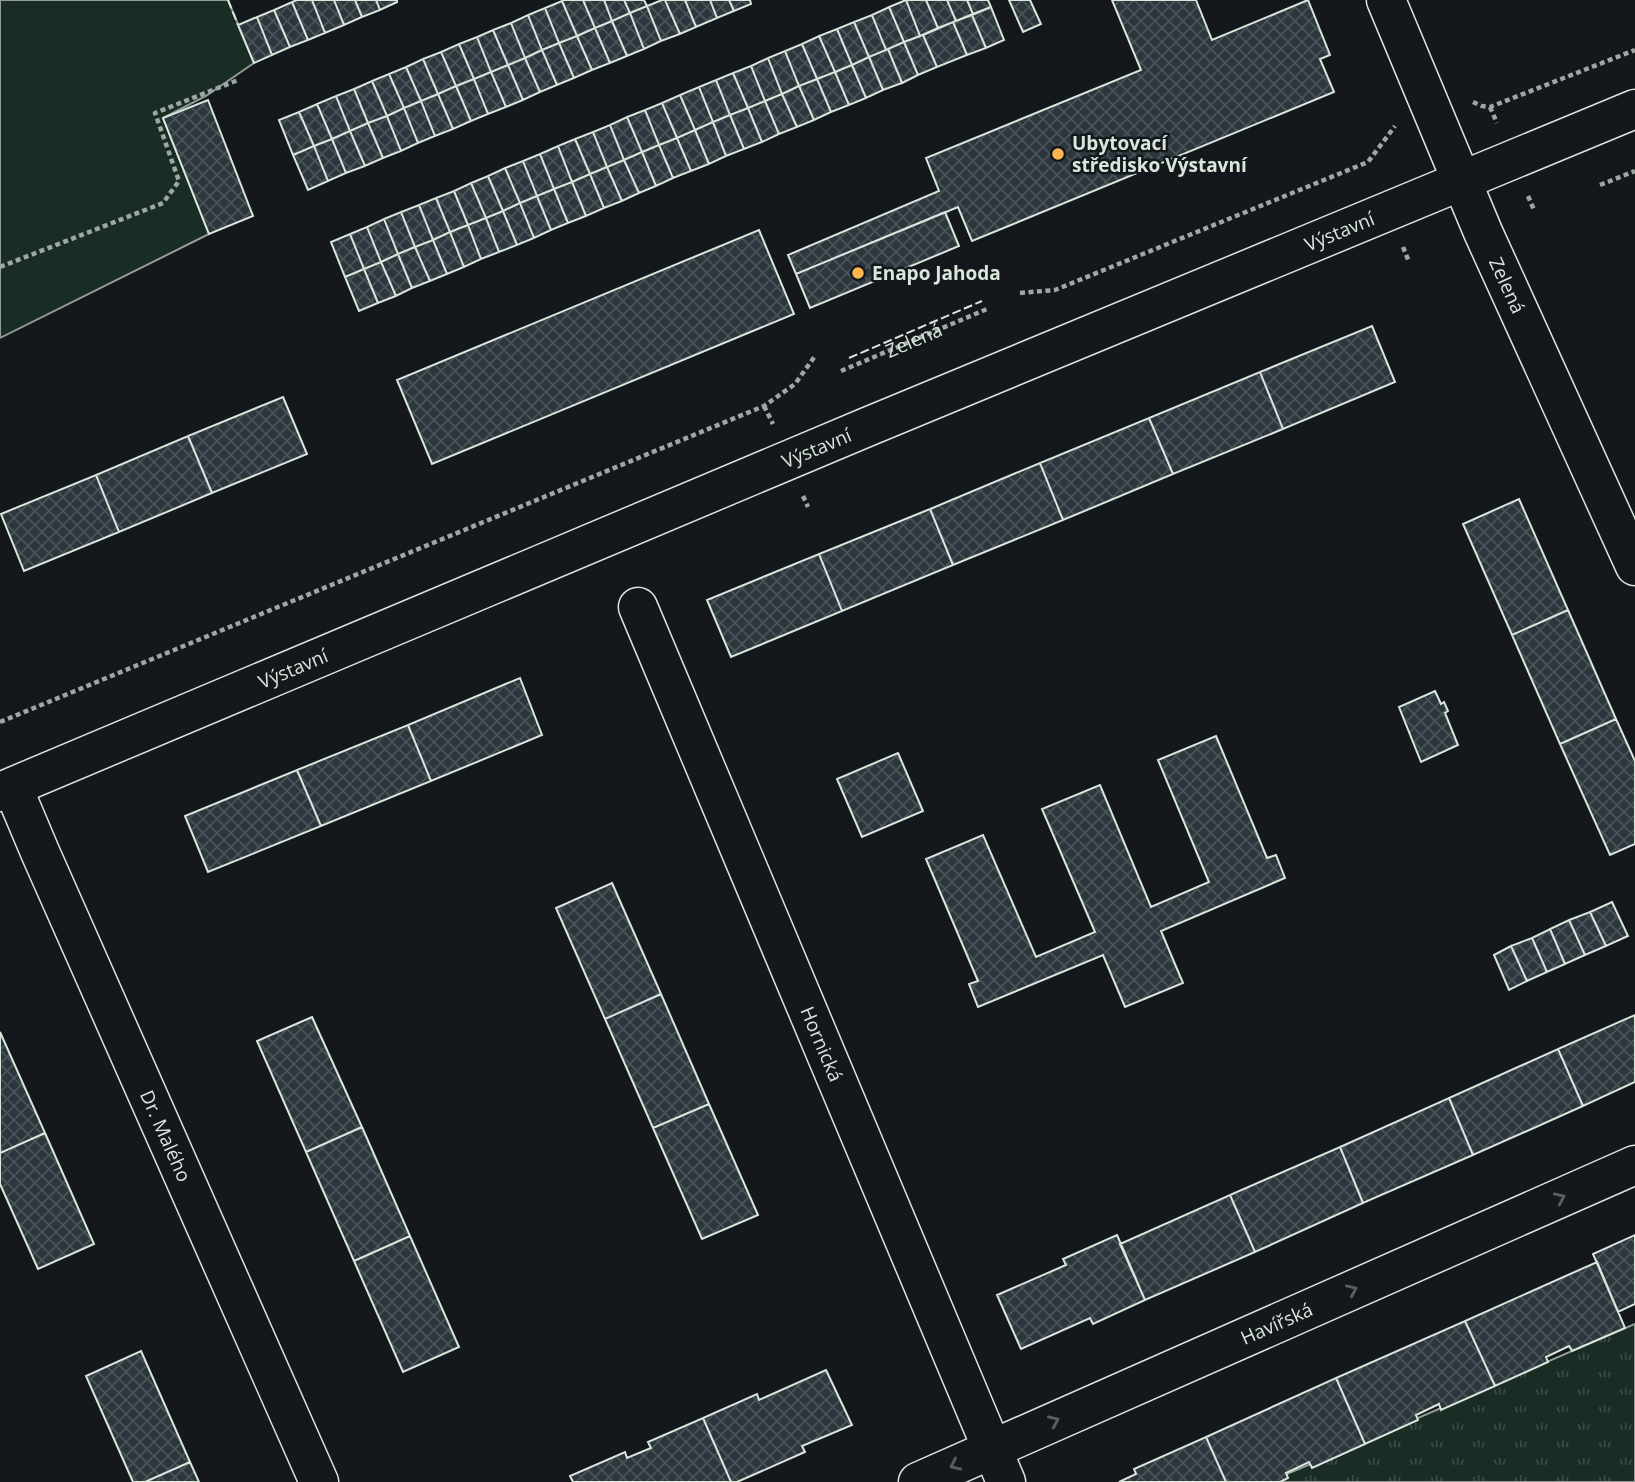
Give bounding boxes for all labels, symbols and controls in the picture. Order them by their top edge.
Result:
place label: Ubytovací středisko Výstavní [1072,130,1248,178]
marker: Ubytovací středisko Výstavní [1050,146,1066,162]
street label: Výstavní [1301,205,1379,257]
street label: Zelená [1483,253,1531,318]
place label: Enapo Jahoda [872,260,1001,286]
marker: Enapo Jahoda [850,265,866,281]
street label: Zelená [881,317,946,364]
street label: Výstavní [778,422,856,474]
street label: Výstavní [254,642,333,695]
street label: Hornická [794,1002,849,1086]
street label: Dr. Malého [134,1086,197,1186]
one-way arrow [1553,1192,1565,1206]
one-way arrow [1344,1284,1357,1298]
street label: Havířská [1236,1296,1317,1351]
one-way arrow [1046,1415,1059,1429]
one-way arrow [950,1457,962,1471]

